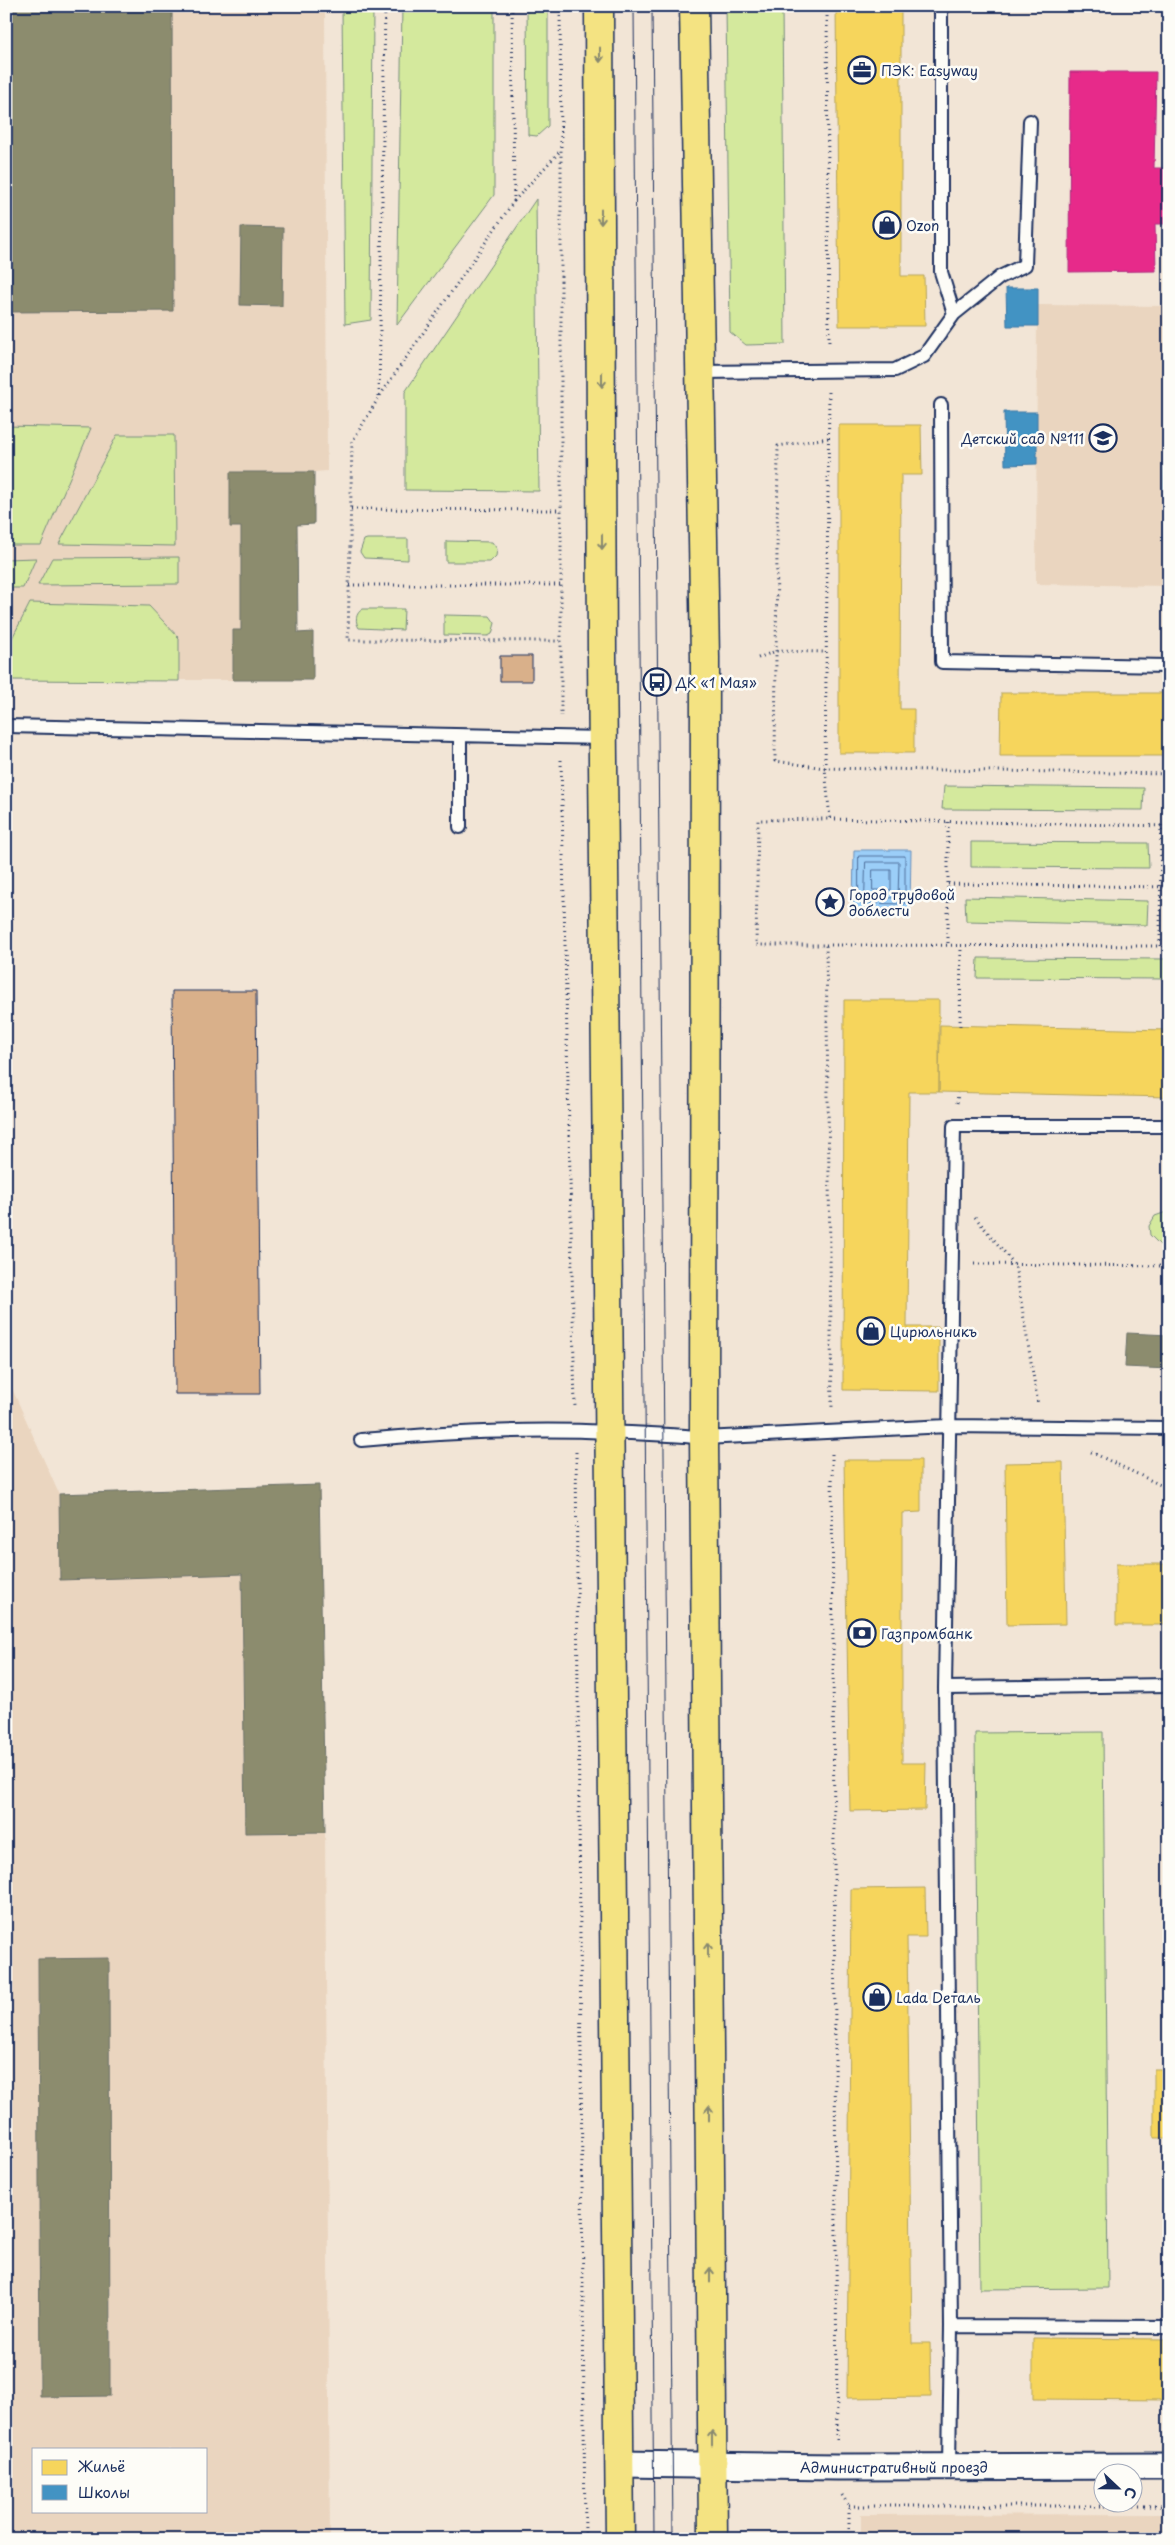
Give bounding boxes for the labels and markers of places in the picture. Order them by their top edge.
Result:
office icon: ПЭК: Easyway [847,55,877,85]
place label: ПЭК: Easyway [881,60,978,81]
shop icon: Ozon [872,210,902,240]
place label: Ozon [906,215,939,236]
school or university icon: Детский сад №111 [1088,423,1118,453]
place label: Детский сад №111 [961,428,1084,449]
bus stop icon: ДК «1 Мая» [642,667,672,697]
place label: ДК «1 Мая» [675,672,757,693]
place label: Город трудовой доблести [849,884,955,921]
place icon: Город трудовой доблести [815,887,845,917]
shop icon: Цирюльникъ [856,1316,886,1346]
place label: Цирюльникъ [890,1321,977,1342]
bank icon: Газпромбанк [847,1618,877,1648]
place label: Газпромбанк [881,1623,973,1644]
shop icon: Lada Dеталь [862,1982,892,2012]
place label: Lada Dеталь [896,1987,981,2008]

